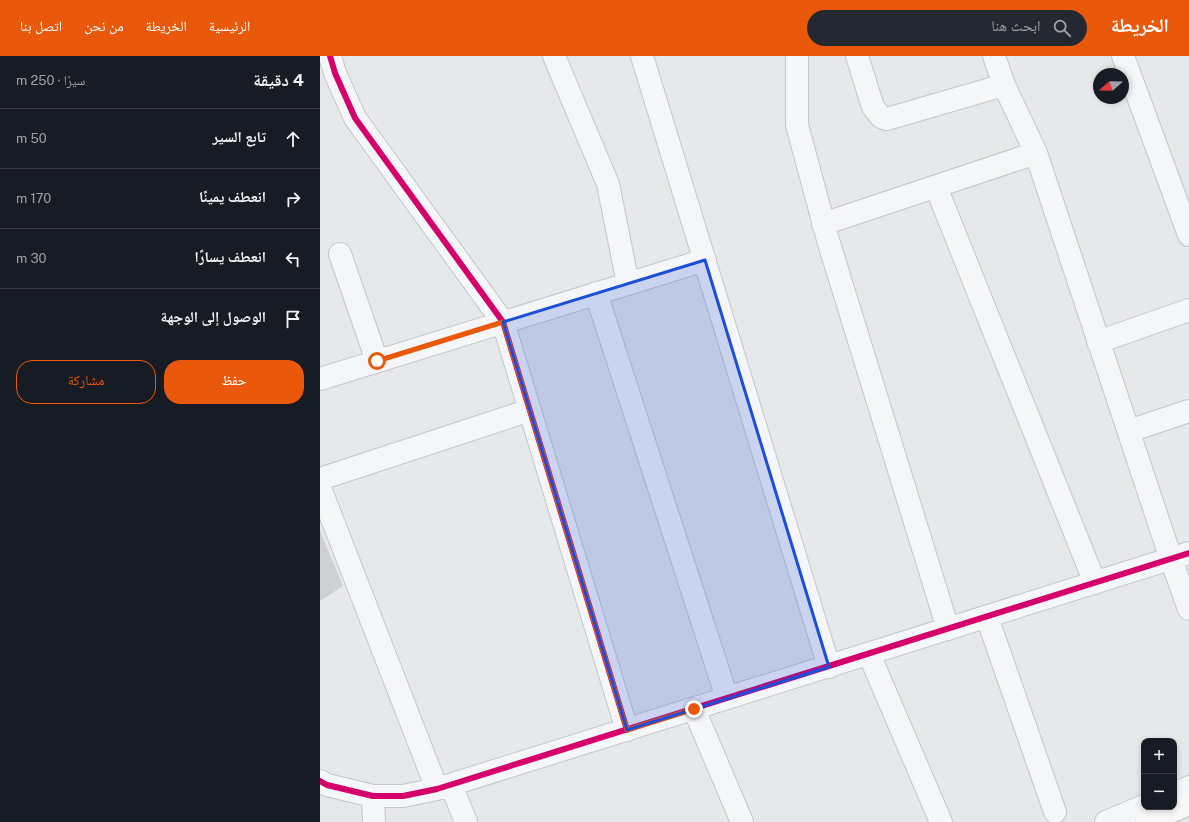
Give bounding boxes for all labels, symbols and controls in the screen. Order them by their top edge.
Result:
search box [807,10,1087,46]
text: الخريطة [1111,14,1169,36]
text: ابحث هنا [991,17,1041,34]
icon: search [1051,17,1073,39]
text: اتصل بنا [20,18,62,34]
text: من نحن [84,18,124,34]
text: الخريطة [146,18,187,34]
text: الرئيسية [209,18,250,34]
north arrow [1093,68,1129,104]
text: 4 دقيقة [253,70,304,90]
text: سيرًا · 250 m [16,73,85,88]
text: تابع السير [213,128,266,145]
icon: ahead [282,128,304,150]
text: 50 m [16,131,47,146]
text: انعطف يمينًا [199,188,266,205]
icon: right [282,188,304,210]
text: 170 m [16,191,51,206]
text: انعطف يسارًا [195,248,266,265]
icon: left [282,248,304,270]
text: 30 m [16,251,46,266]
text: الوصول إلى الوجهة [161,308,266,325]
icon: arrive [282,308,304,330]
route start [368,352,386,370]
button: مشاركة [16,360,156,404]
button: حفظ [164,360,304,404]
route end [685,700,703,718]
map controls [1141,738,1177,810]
button: + [1141,738,1177,774]
button: − [1141,774,1177,810]

